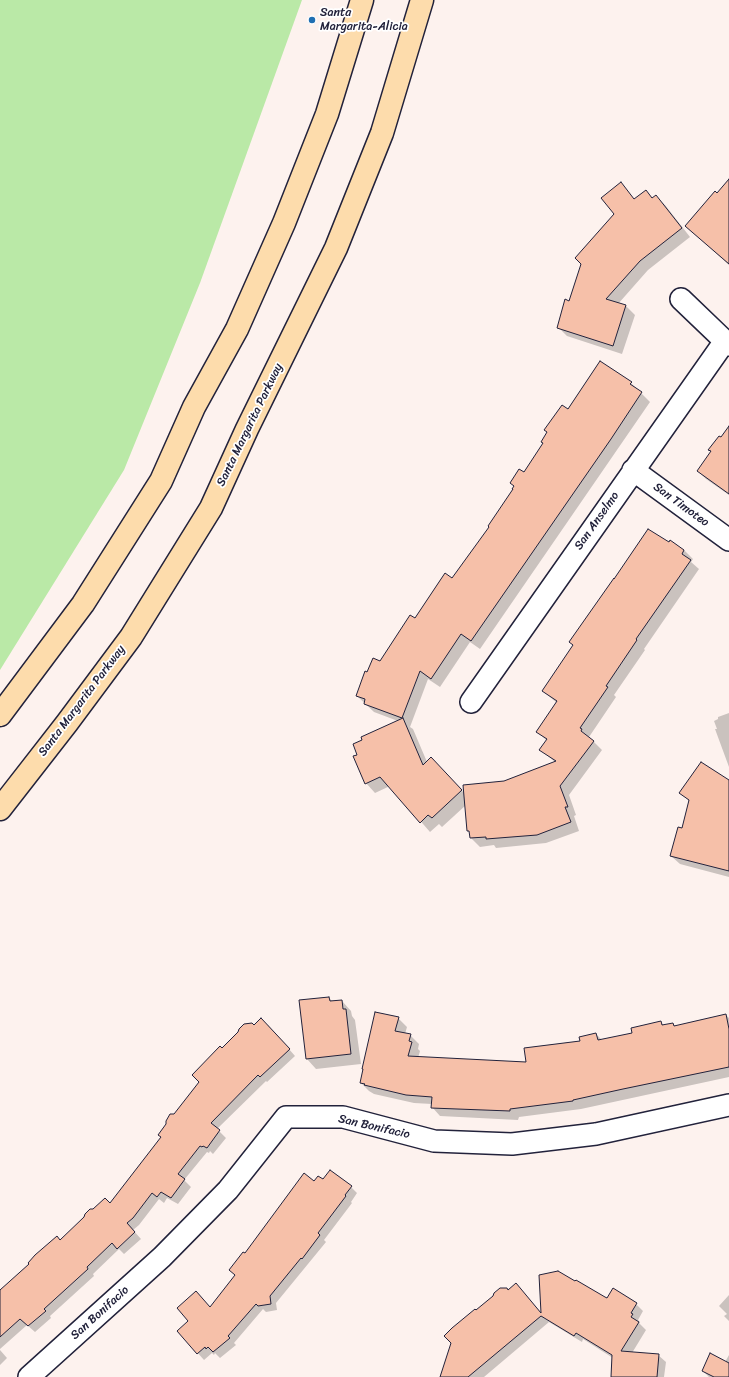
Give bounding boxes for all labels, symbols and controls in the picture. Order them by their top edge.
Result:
place label: Santa Margarita-Alicia [320,6,408,34]
marker: Santa Margarita-Alicia [307,15,317,25]
street label: Santa Margarita Parkway [214,361,286,489]
street label: San Timoteo [650,480,712,530]
street label: San Anselmo [572,489,622,553]
street label: Santa Margarita Parkway [36,643,128,759]
street label: San Bonifacio [337,1112,411,1142]
street label: San Bonifacio [68,1283,132,1343]

